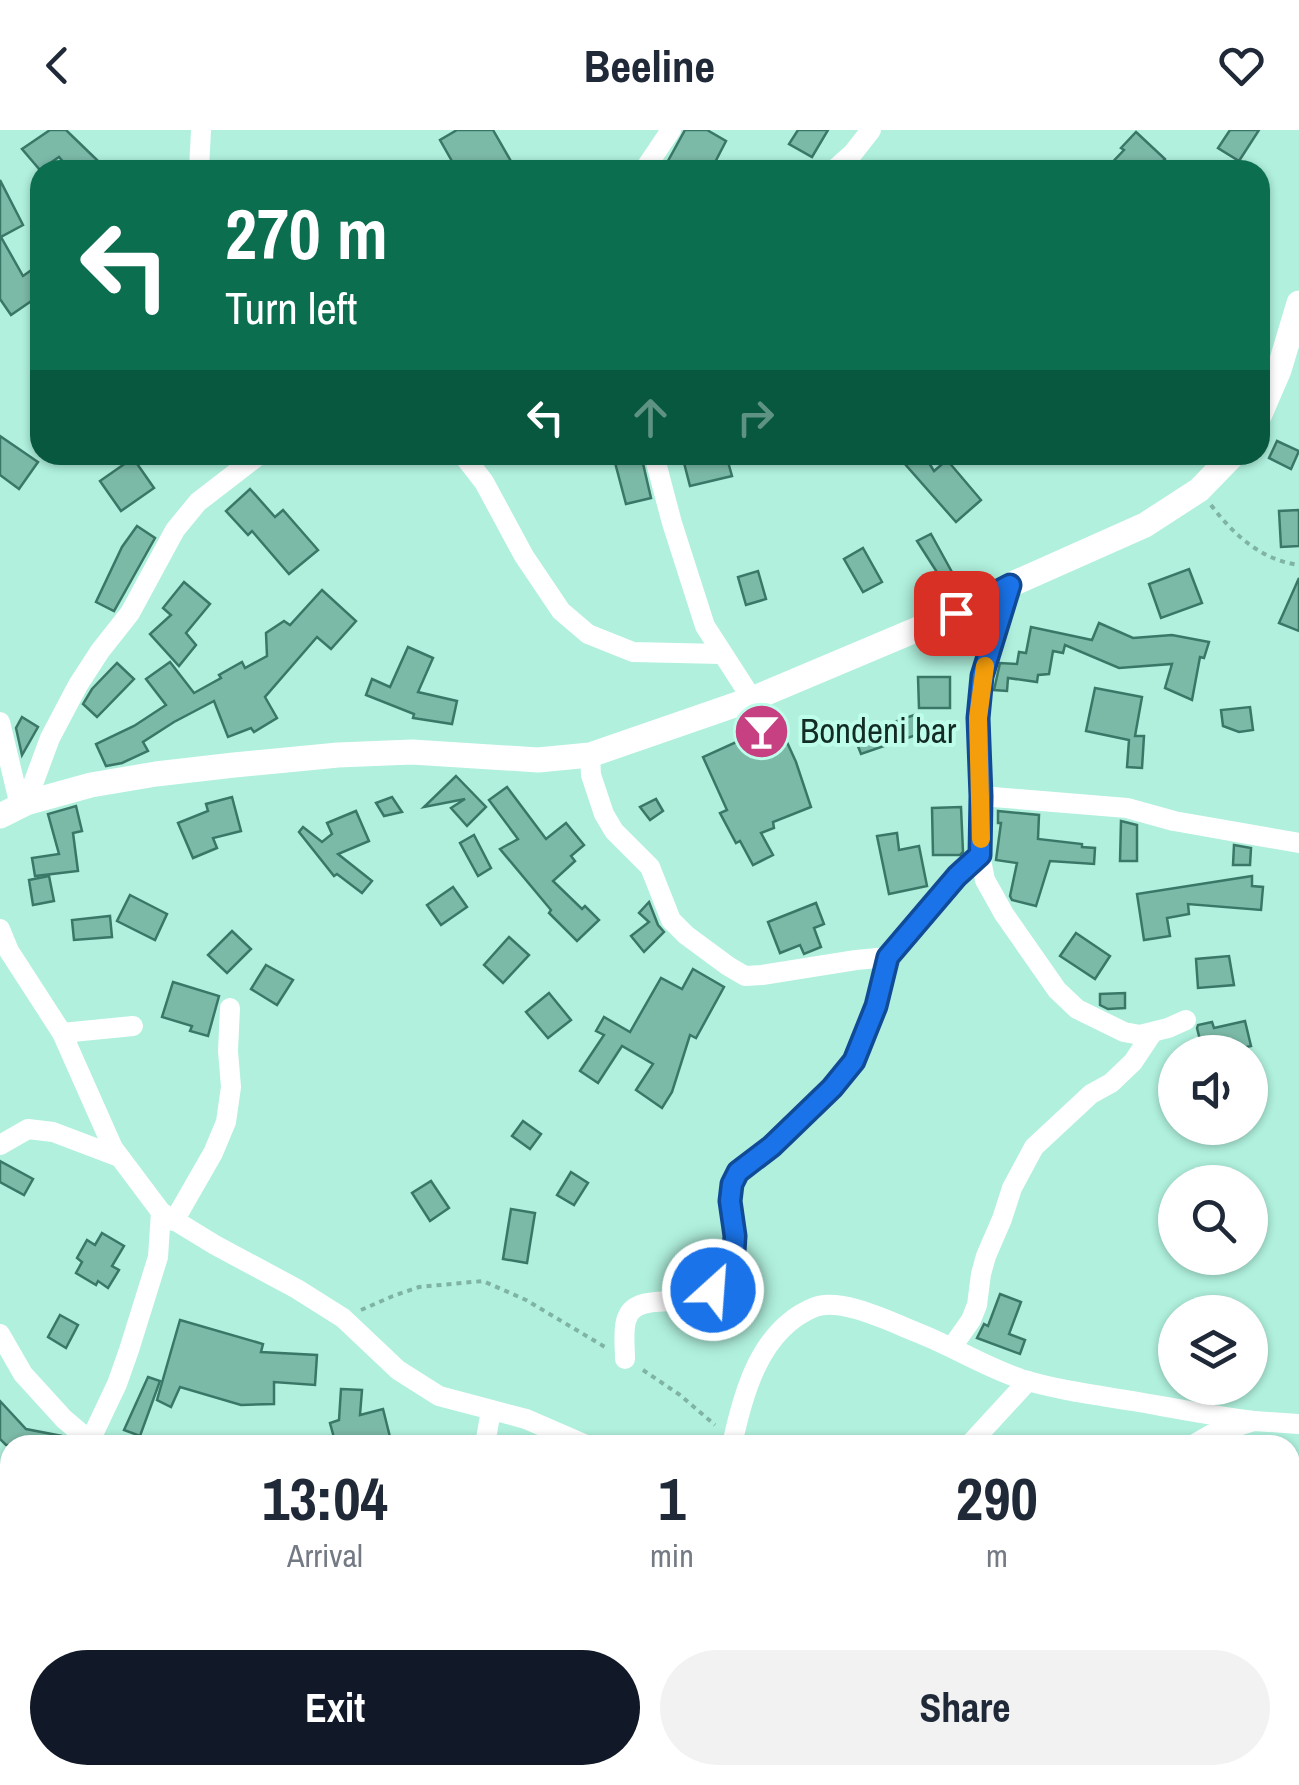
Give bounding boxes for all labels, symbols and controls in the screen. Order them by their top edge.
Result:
text: Beeline [584,35,715,96]
icon: back [30,38,85,93]
icon: heart [1214,38,1269,93]
text: 270 m [225,187,388,281]
icon: left [60,200,190,330]
text: Turn left [225,277,357,338]
icon: left [518,390,573,445]
icon: ahead [623,390,678,445]
icon: right [728,390,783,445]
pin [914,571,999,656]
icon: arrive [929,586,984,641]
bar icon: Bondeni bar [731,701,791,761]
place label: Bondeni bar [800,707,957,754]
map controls [1158,1035,1268,1405]
button: sound [1158,1035,1268,1145]
button: search [1158,1165,1268,1275]
position arrow [661,1238,765,1342]
button: layers [1158,1295,1268,1405]
text: 13:04 [262,1458,388,1539]
text: 1 [658,1458,686,1539]
text: 290 [956,1458,1038,1539]
text: Arrival [287,1534,363,1577]
text: min [650,1534,694,1577]
text: m [986,1534,1008,1577]
button: Exit [30,1650,640,1765]
button: Share [660,1650,1270,1765]

